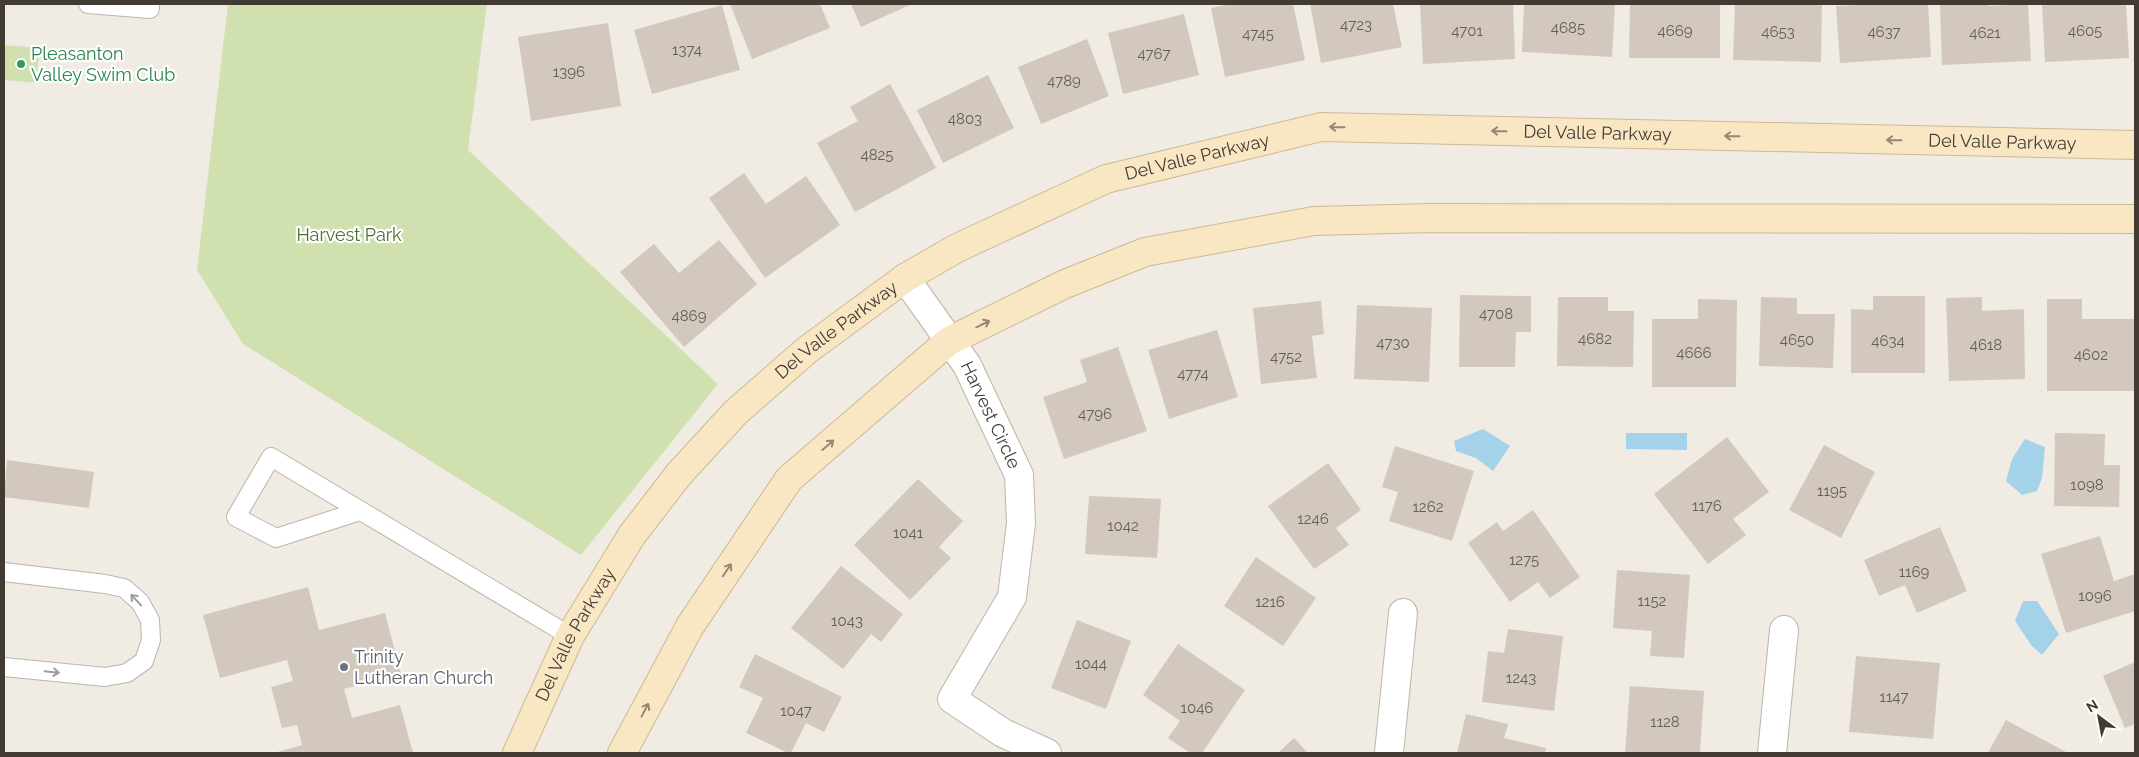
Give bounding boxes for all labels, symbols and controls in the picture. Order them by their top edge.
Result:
house number: 4723 [1340,16,1372,34]
house number: 4685 [1551,19,1585,37]
house number: 4701 [1451,22,1483,40]
house number: 4669 [1657,22,1693,40]
house number: 4605 [2068,22,2102,40]
house number: 4653 [1761,23,1795,41]
house number: 4637 [1867,23,1901,41]
house number: 4621 [1969,24,2001,42]
house number: 4745 [1242,25,1274,43]
house number: 1374 [672,41,702,59]
place label: Pleasanton Valley Swim Club [31,43,175,85]
house number: 4767 [1137,45,1171,63]
marker: Pleasanton Valley Swim Club [15,58,27,70]
house number: 1396 [553,63,585,81]
house number: 4789 [1047,72,1081,90]
house number: 4803 [948,110,982,128]
street label: Del Valle Parkway [1523,120,1672,145]
one-way arrow [1329,122,1345,132]
one-way arrow [1491,126,1507,135]
street label: Del Valle Parkway [1122,129,1272,184]
street label: Del Valle Parkway [1928,129,2077,154]
one-way arrow [1724,131,1740,141]
one-way arrow [1886,135,1902,144]
house number: 4825 [860,146,894,164]
park label: Harvest Park [296,224,402,245]
street label: Del Valle Parkway [771,276,902,383]
house number: 4708 [1479,305,1513,323]
house number: 4869 [672,307,707,325]
one-way arrow [975,319,990,328]
house number: 4682 [1578,330,1612,348]
house number: 4650 [1780,331,1814,349]
house number: 4634 [1871,332,1905,350]
house number: 4730 [1376,334,1410,352]
house number: 4618 [1970,336,2002,354]
house number: 4666 [1676,344,1712,362]
house number: 4602 [2074,346,2108,364]
house number: 4752 [1270,348,1302,366]
street label: Harvest Circle [957,358,1026,472]
house number: 4774 [1177,365,1209,383]
house number: 4796 [1078,405,1112,423]
one-way arrow [821,439,834,450]
house number: 1098 [2070,476,2104,494]
house number: 1195 [1817,482,1847,500]
house number: 1176 [1692,497,1722,515]
house number: 1262 [1412,498,1444,516]
house number: 1246 [1297,510,1329,528]
house number: 1042 [1107,517,1139,535]
house number: 1041 [893,524,924,542]
house number: 1275 [1509,551,1539,569]
house number: 1169 [1899,563,1930,581]
street label: Del Valle Parkway [531,564,619,704]
one-way arrow [722,564,732,578]
house number: 1096 [2078,587,2112,605]
house number: 1152 [1638,592,1667,610]
house number: 1216 [1255,593,1285,611]
one-way arrow [130,594,142,606]
house number: 1043 [831,612,863,630]
place label: Trinity Lutheran Church [354,646,493,688]
house number: 1044 [1075,655,1107,673]
marker: Trinity Lutheran Church [338,661,350,673]
one-way arrow [44,667,60,677]
house number: 1243 [1506,669,1536,687]
house number: 1147 [1880,688,1908,706]
north arrow [2074,692,2124,742]
text: N [2083,696,2101,716]
house number: 1046 [1181,699,1213,717]
house number: 1047 [780,702,812,720]
one-way arrow [640,703,650,718]
house number: 1128 [1650,713,1680,731]

